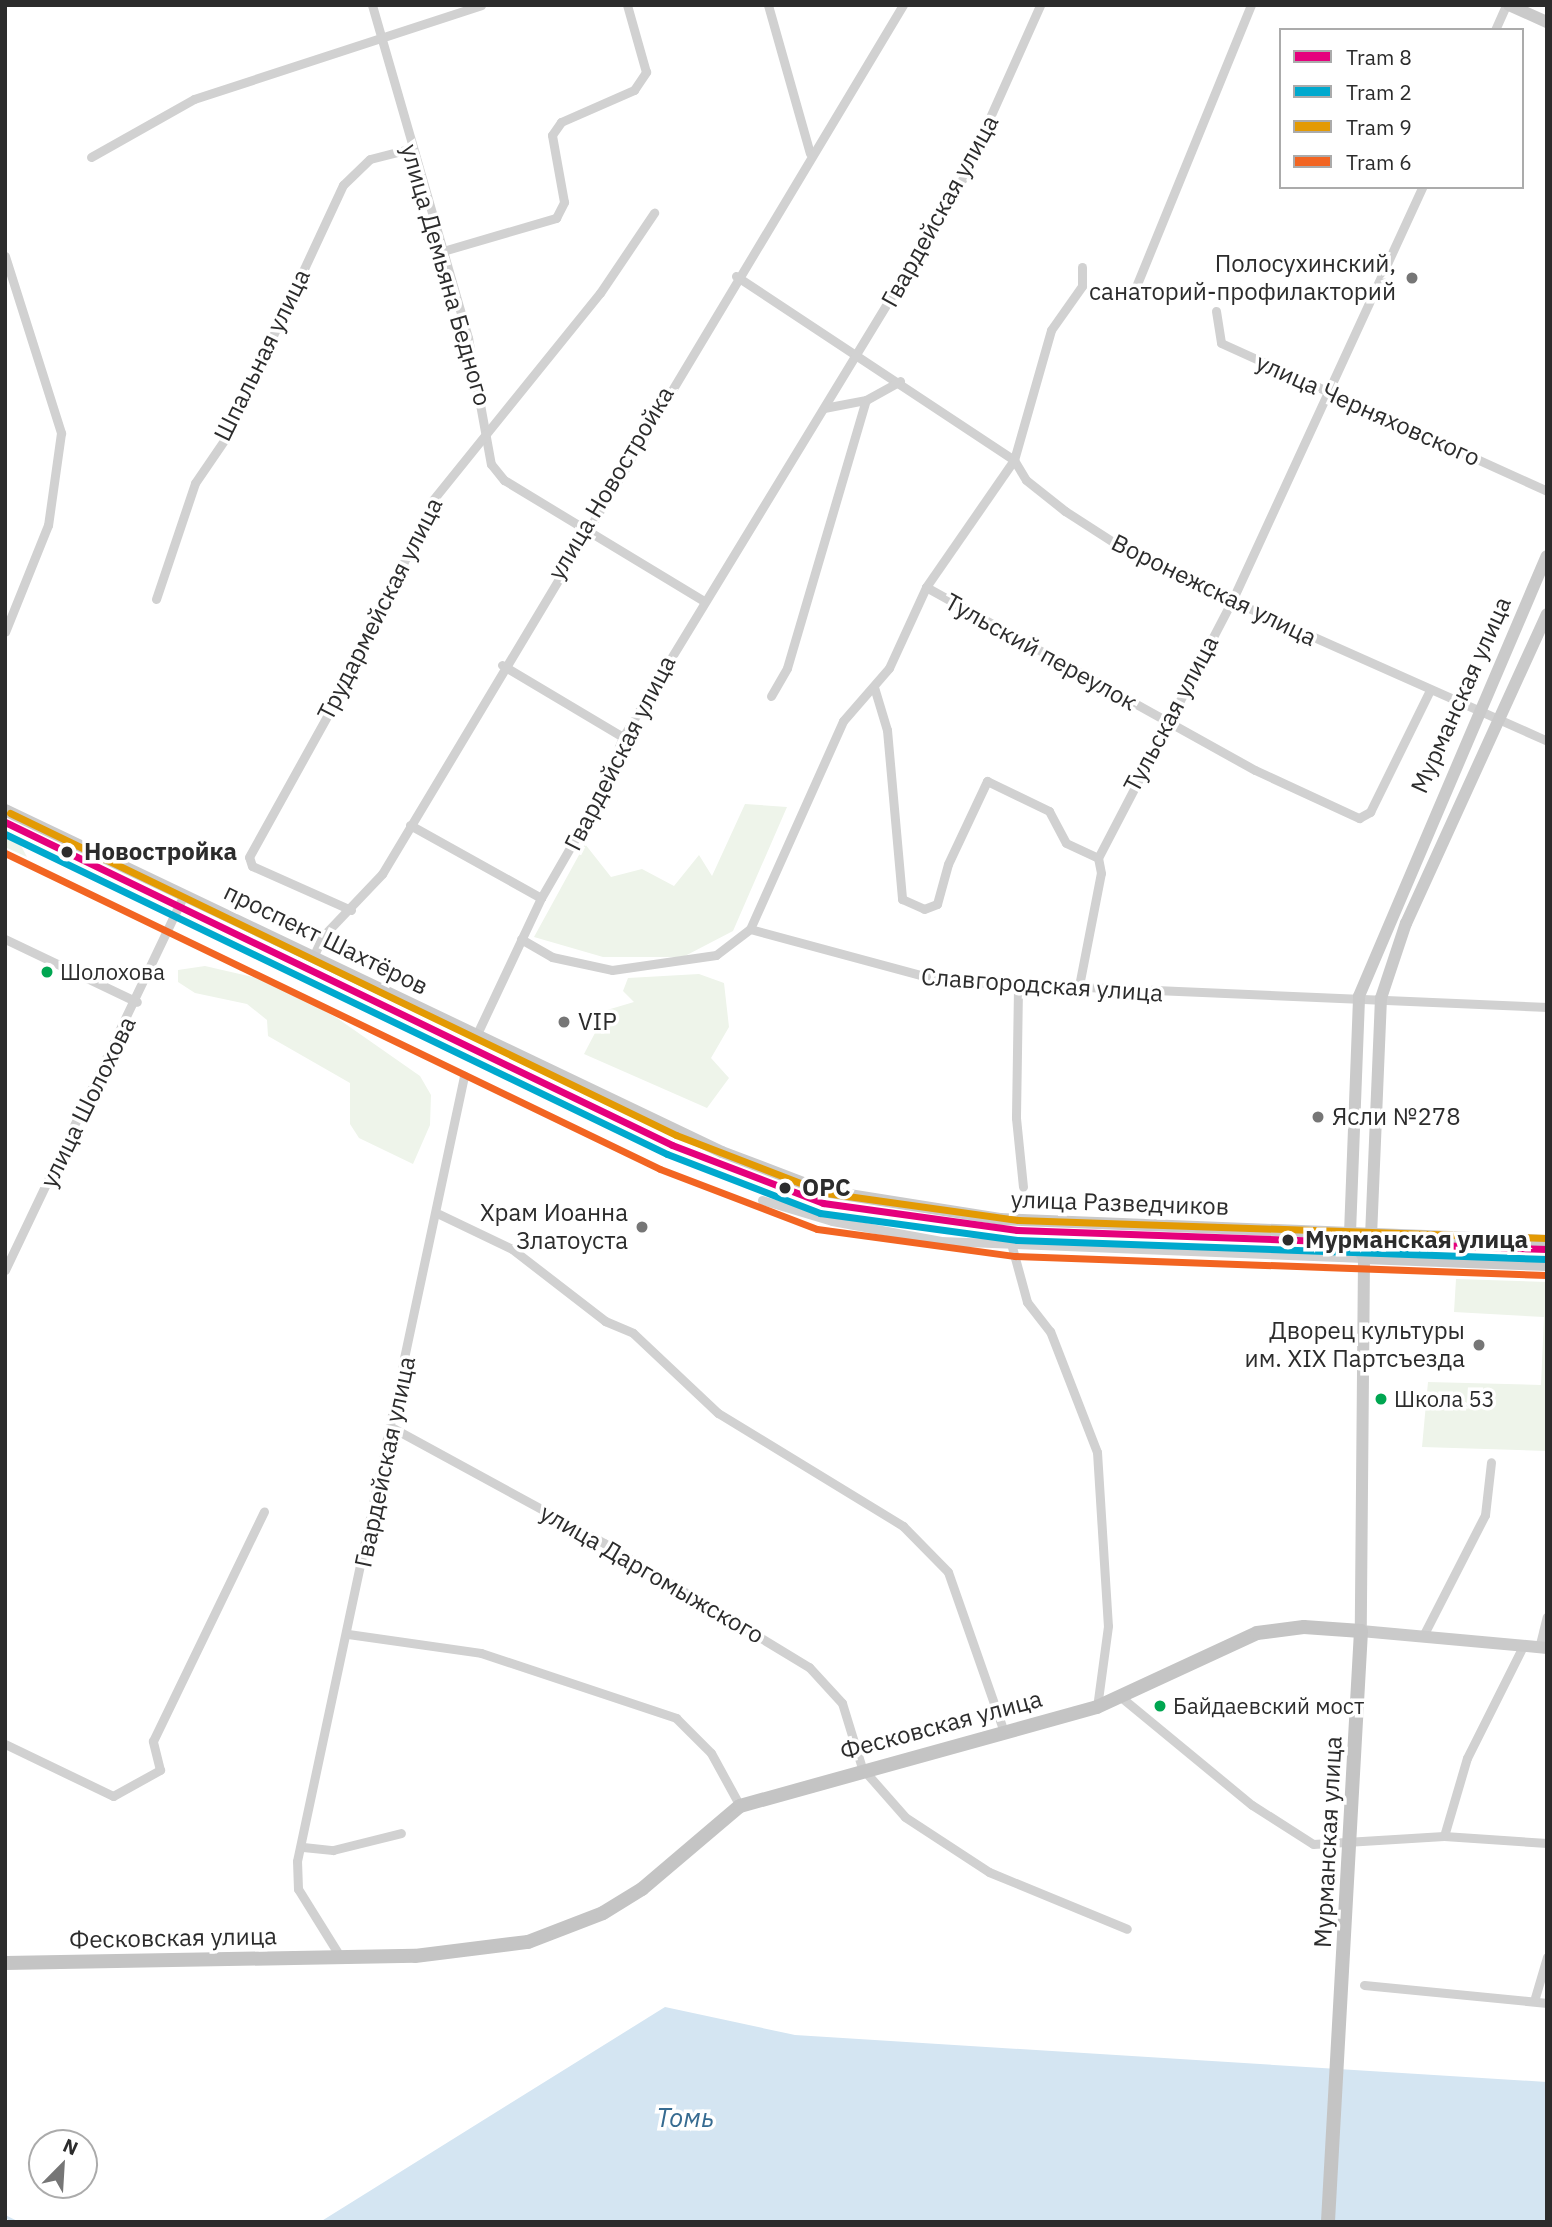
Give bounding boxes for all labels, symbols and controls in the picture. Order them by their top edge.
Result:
legend [1279,28,1524,189]
text: Tram 8 [1346,43,1412,71]
text: Tram 2 [1346,78,1412,106]
street label: Гвардейская улица [875,110,1005,312]
text: Tram 9 [1346,113,1412,141]
street label: улица Демьяна Бедного [395,141,497,409]
text: Tram 6 [1346,148,1412,176]
place label: Полосухинский, санаторий-профилакторий [1089,250,1396,306]
street label: Шпальная улица [208,264,316,446]
marker: Полосухинский, санаторий-профилакторий [1402,268,1422,288]
street label: улица Черняховского [1252,348,1484,472]
street label: улица Новостройка [542,381,680,585]
street label: Трудармейская улица [311,493,449,725]
street label: Воронежская улица [1107,528,1321,652]
street label: Тульский переулок [940,587,1142,717]
street label: Мурманская улица [1405,592,1517,798]
street label: Тульская улица [1118,631,1224,797]
street label: Гвардейская улица [558,651,682,855]
place label: Новостройка [84,838,237,866]
marker: Новостройка [56,841,78,863]
street label: проспект Шахтёров [219,877,433,1001]
place label: Шолохова [60,959,165,985]
street label: Славгородская улица [920,962,1164,1008]
marker: Шолохова [40,965,54,979]
place label: VIP [578,1008,617,1036]
street label: улица Шолохова [34,1012,142,1192]
marker: VIP [556,1014,572,1030]
place label: Ясли №278 [1332,1103,1461,1131]
marker: Ясли №278 [1310,1109,1326,1125]
place label: ОРС [802,1174,851,1202]
marker: ОРС [774,1177,796,1199]
street label: улица Разведчиков [1010,1185,1230,1221]
place label: Храм Иоанна Златоуста [480,1199,628,1255]
marker: Храм Иоанна Златоуста [634,1219,650,1235]
place label: Мурманская улица [1305,1226,1528,1254]
marker: Мурманская улица [1277,1229,1299,1251]
place label: Дворец культуры им. XIX Партсъезда [1245,1317,1465,1373]
marker: Дворец культуры им. XIX Партсъезда [1471,1337,1487,1353]
street label: Гвардейская улица [349,1354,421,1570]
place label: Школа 53 [1394,1386,1495,1412]
marker: Школа 53 [1374,1392,1388,1406]
street label: улица Даргомыжского [535,1498,769,1650]
street label: Фесковская улица [837,1684,1045,1766]
place label: Байдаевский мост [1173,1693,1364,1719]
marker: Байдаевский мост [1153,1699,1167,1713]
street label: Мурманская улица [1308,1735,1348,1949]
street label: Фесковская улица [69,1922,277,1954]
water label: Томь [656,2102,714,2134]
north arrow [28,2129,98,2199]
text: N [60,2133,82,2160]

